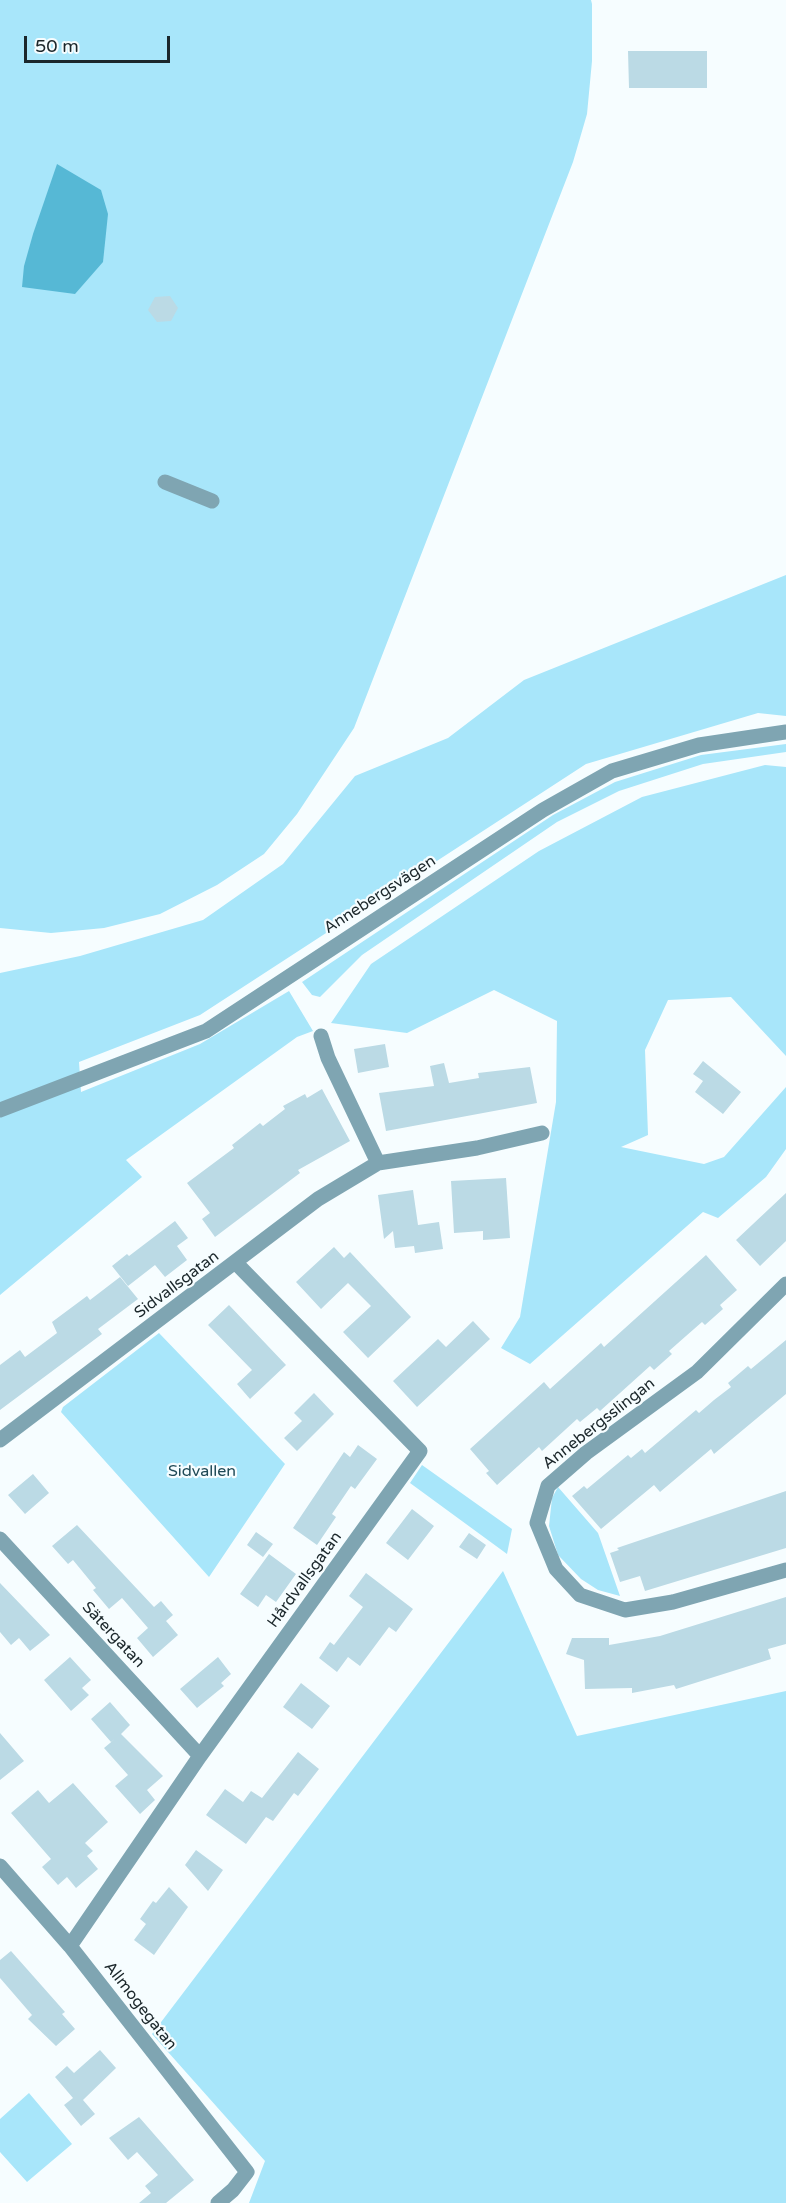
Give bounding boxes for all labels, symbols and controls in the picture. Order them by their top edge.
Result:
scale bar [27,24,172,62]
text: 50 m [35,35,79,57]
street label: Annebergsvägen [321,852,439,938]
street label: Sidvallsgatan [131,1247,223,1323]
street label: Annebergsslingan [539,1374,659,1474]
park label: Sidvallen [168,1462,236,1482]
street label: Hårdvallsgatan [264,1528,346,1632]
street label: Sätergatan [78,1598,148,1672]
street label: Allmogegatan [99,1958,181,2054]

